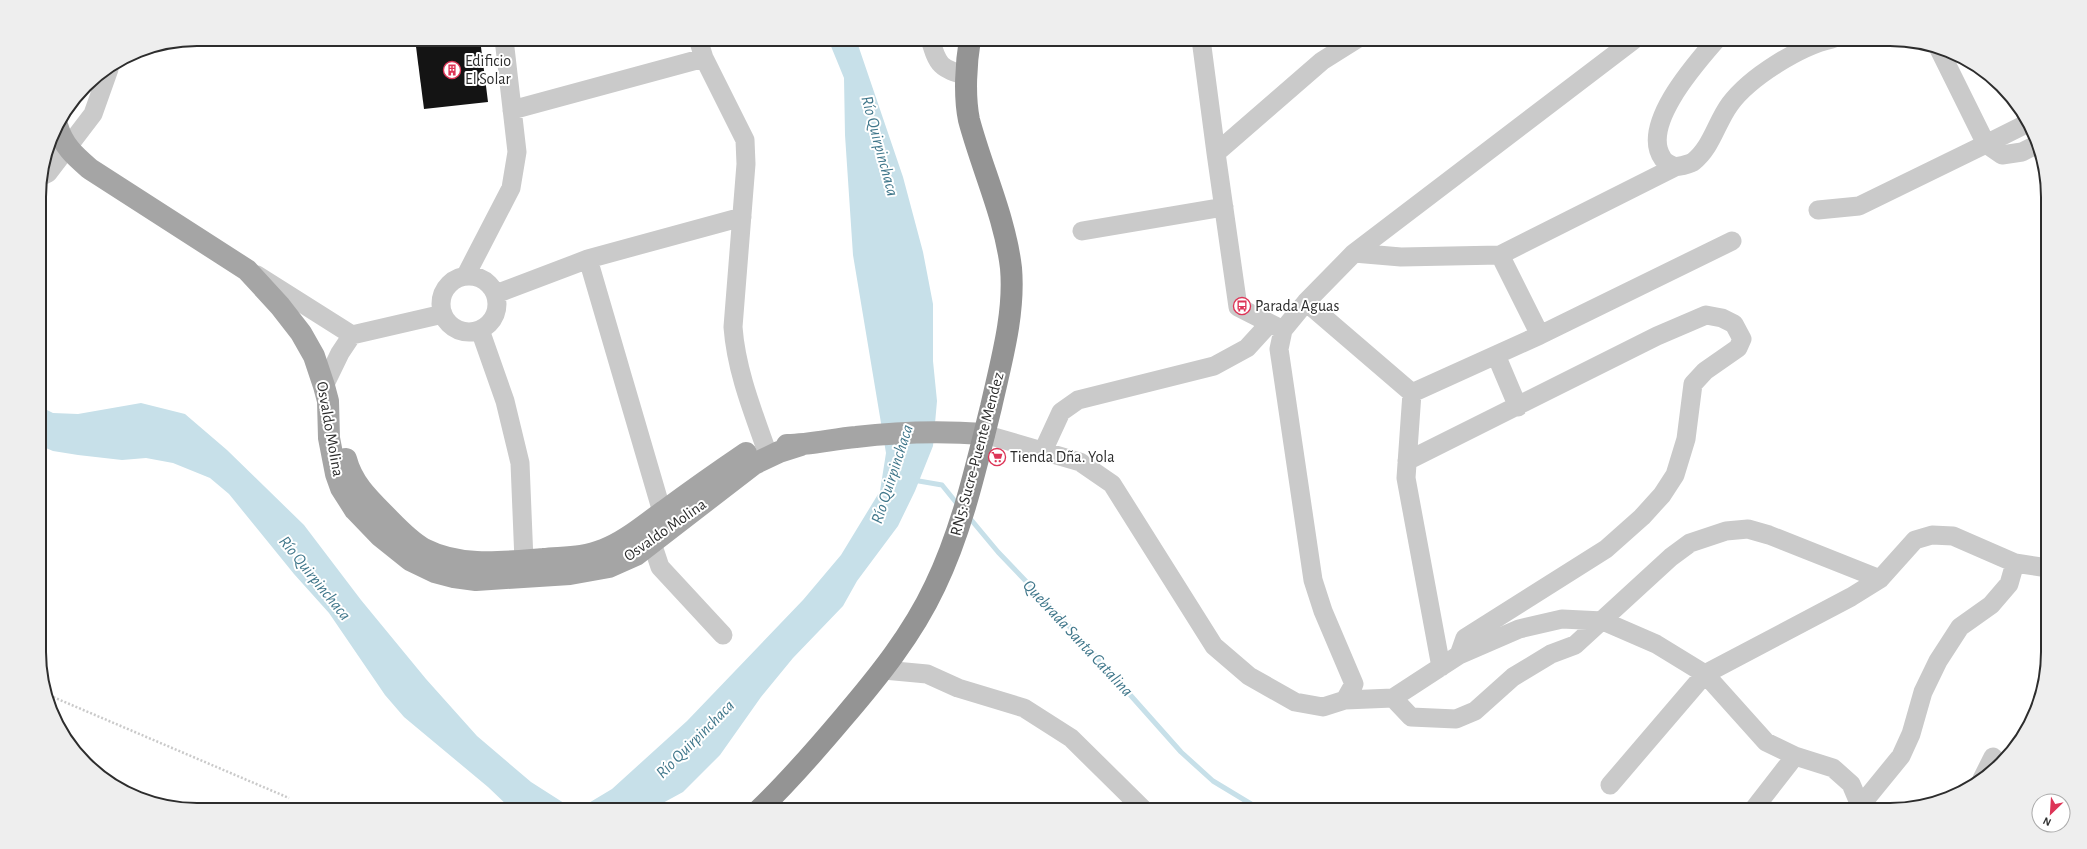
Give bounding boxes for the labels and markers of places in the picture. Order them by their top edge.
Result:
place label: Edificio El Solar [465,53,512,87]
building icon: Edificio El Solar [442,60,462,80]
bus stop icon: Parada Aguas [1232,296,1252,316]
place label: Parada Aguas [1255,298,1339,314]
supermarket icon: Tienda Dña. Yola [987,447,1007,467]
place label: Tienda Dña. Yola [1010,449,1115,465]

